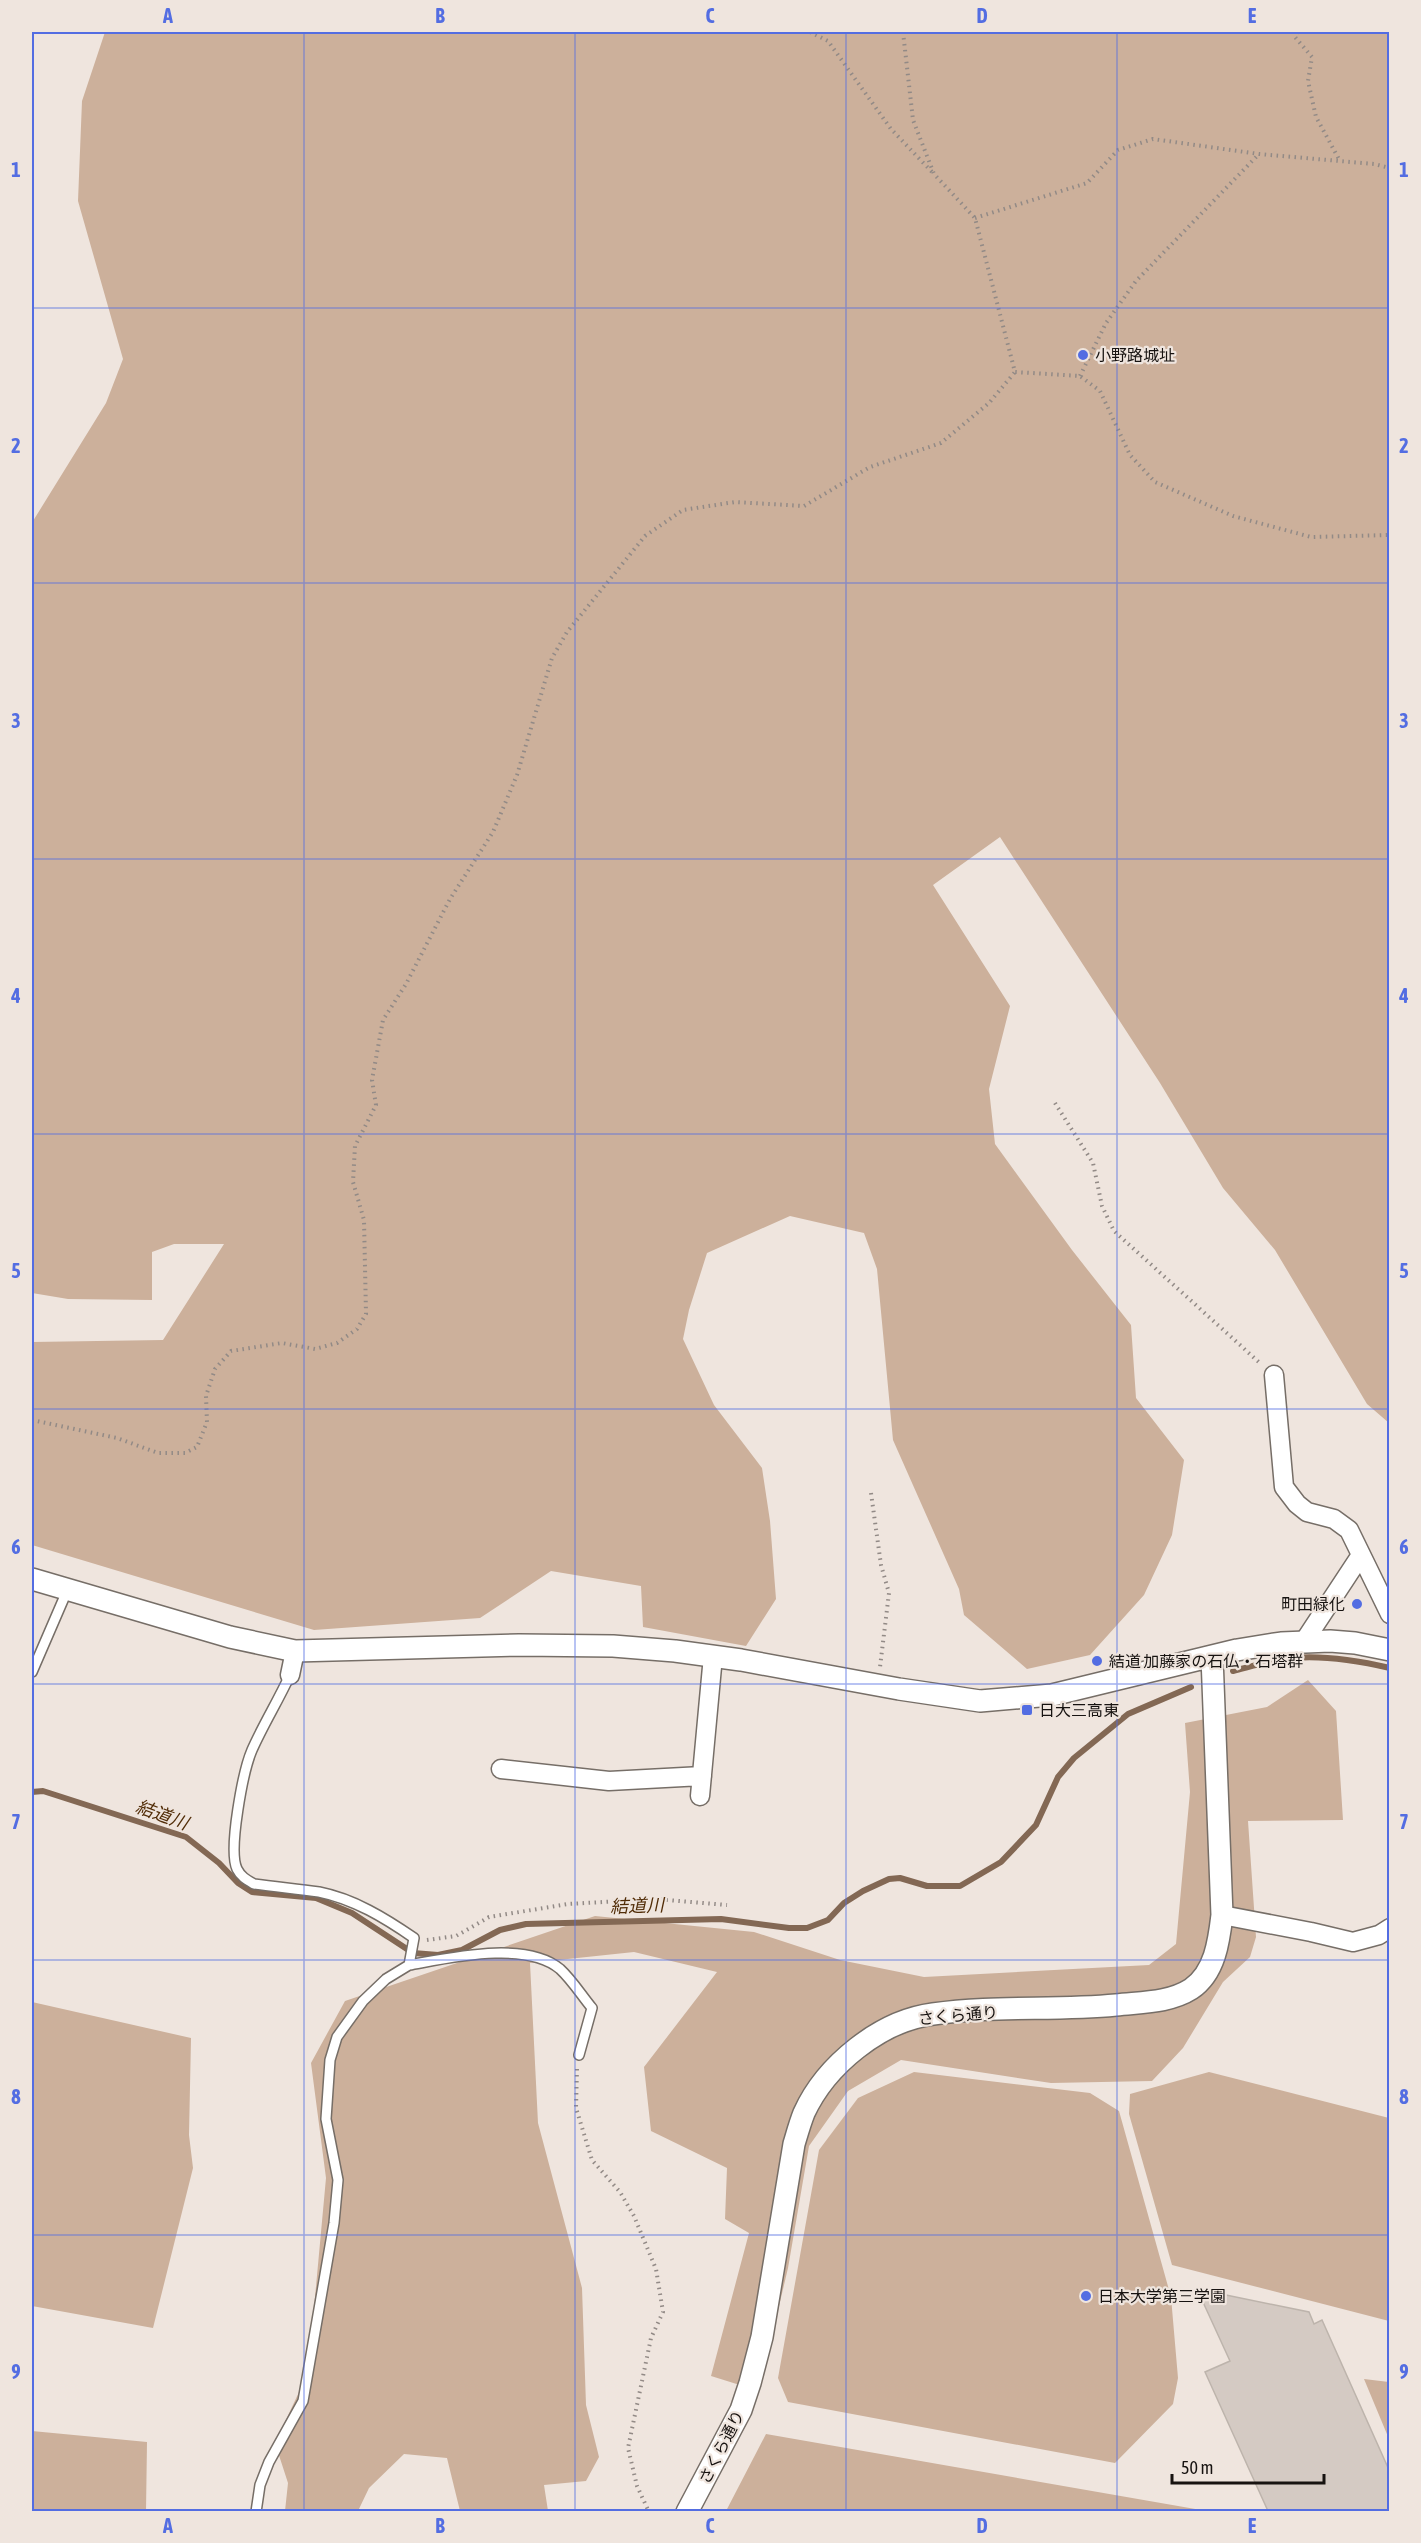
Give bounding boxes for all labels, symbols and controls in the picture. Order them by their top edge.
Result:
text: A [162,4,173,27]
text: B [435,4,445,27]
text: C [706,4,715,27]
text: D [976,4,988,27]
text: E [1248,4,1257,27]
text: 1 [11,158,21,181]
text: 1 [1399,158,1409,181]
place label: 小野路城址 [1095,346,1175,364]
marker: 小野路城址 [1076,348,1090,362]
text: 2 [11,434,21,457]
text: 2 [1399,434,1409,457]
text: 3 [11,709,21,732]
text: 3 [1399,709,1409,732]
text: 4 [10,984,21,1007]
text: 4 [1398,984,1409,1007]
text: 5 [11,1259,21,1282]
text: 5 [1399,1259,1409,1282]
text: 6 [11,1535,21,1558]
text: 6 [1399,1535,1409,1558]
place label: 町田緑化 [1281,1595,1345,1613]
marker: 町田緑化 [1350,1597,1364,1611]
place label: 結道 加藤家の石仏・石塔群 [1109,1652,1303,1670]
marker: 結道 加藤家の石仏・石塔群 [1090,1654,1104,1668]
place label: 日大三高東 [1039,1701,1119,1719]
marker: 日大三高東 [1020,1703,1034,1717]
water label: 結道川 [133,1795,193,1834]
text: 7 [11,1810,21,1833]
text: 7 [1399,1810,1409,1833]
water label: 結道川 [610,1894,666,1917]
street label: さくら通り [917,2003,999,2027]
text: 8 [11,2085,21,2108]
text: 8 [1399,2085,1409,2108]
place label: 日本大学第三学園 [1098,2287,1226,2305]
marker: 日本大学第三学園 [1079,2289,1093,2303]
text: 9 [11,2360,21,2383]
text: 9 [1399,2360,1409,2383]
street label: さくら通り [695,2407,747,2487]
scale bar [1172,2447,1324,2485]
text: 50 m [1181,2457,1213,2478]
text: A [162,2514,173,2537]
text: B [435,2514,445,2537]
text: C [706,2514,715,2537]
text: D [976,2514,988,2537]
text: E [1248,2514,1257,2537]

